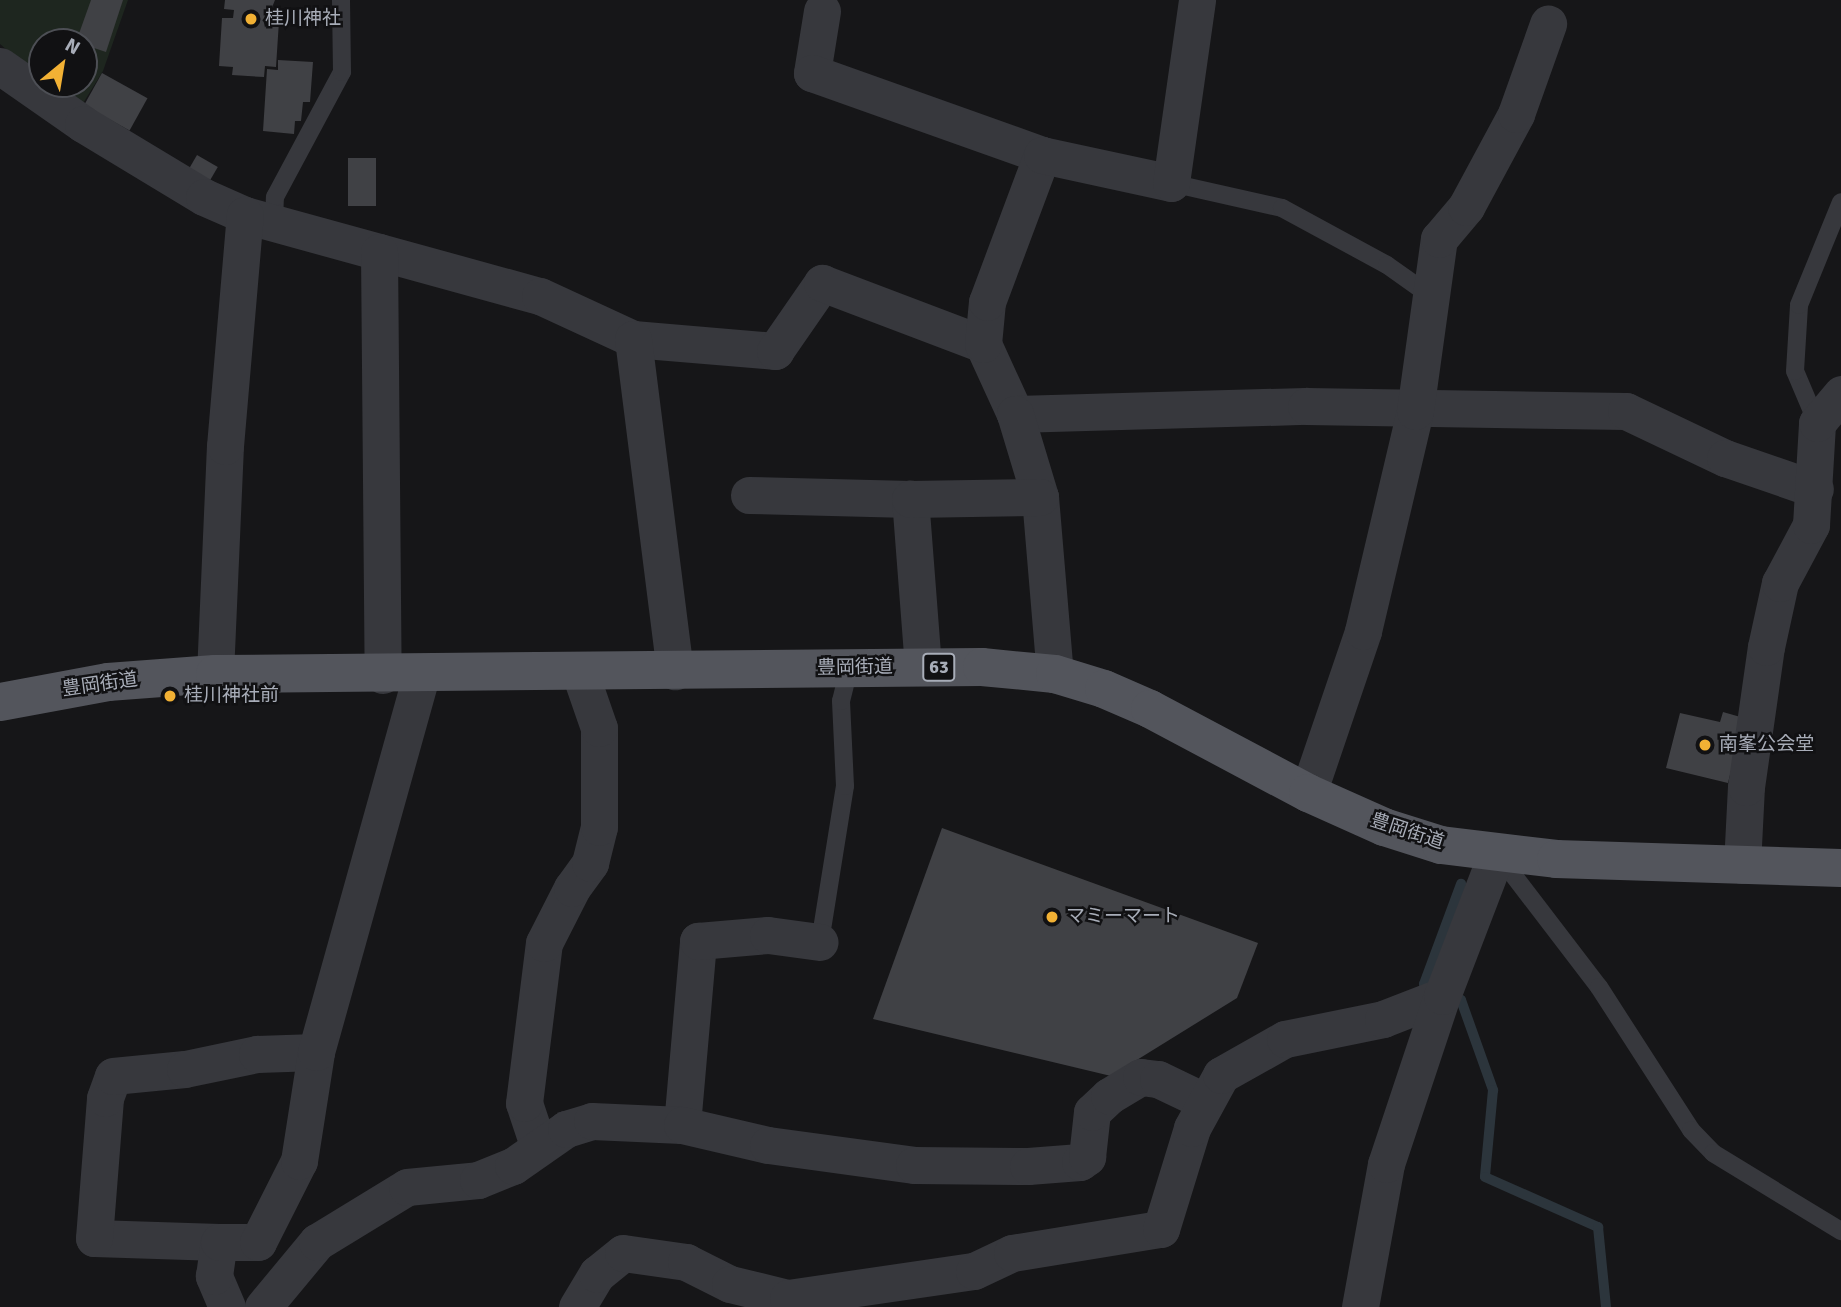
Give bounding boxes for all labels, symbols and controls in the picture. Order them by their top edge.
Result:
place label: 桂川神社 [265,8,341,30]
marker: 桂川神社 [243,11,259,27]
north arrow [28,28,98,98]
text: N [61,33,84,60]
road number: 63 [922,652,956,682]
street label: 豊岡街道 [817,656,893,680]
street label: 豊岡街道 [61,668,139,702]
place label: 桂川神社前 [184,685,279,707]
marker: 桂川神社前 [162,688,178,704]
place label: 南峯公会堂 [1719,734,1814,756]
marker: 南峯公会堂 [1697,737,1713,753]
street label: 豊岡街道 [1367,809,1447,855]
place label: マミーマート [1066,906,1180,928]
marker: マミーマート [1044,909,1060,925]

